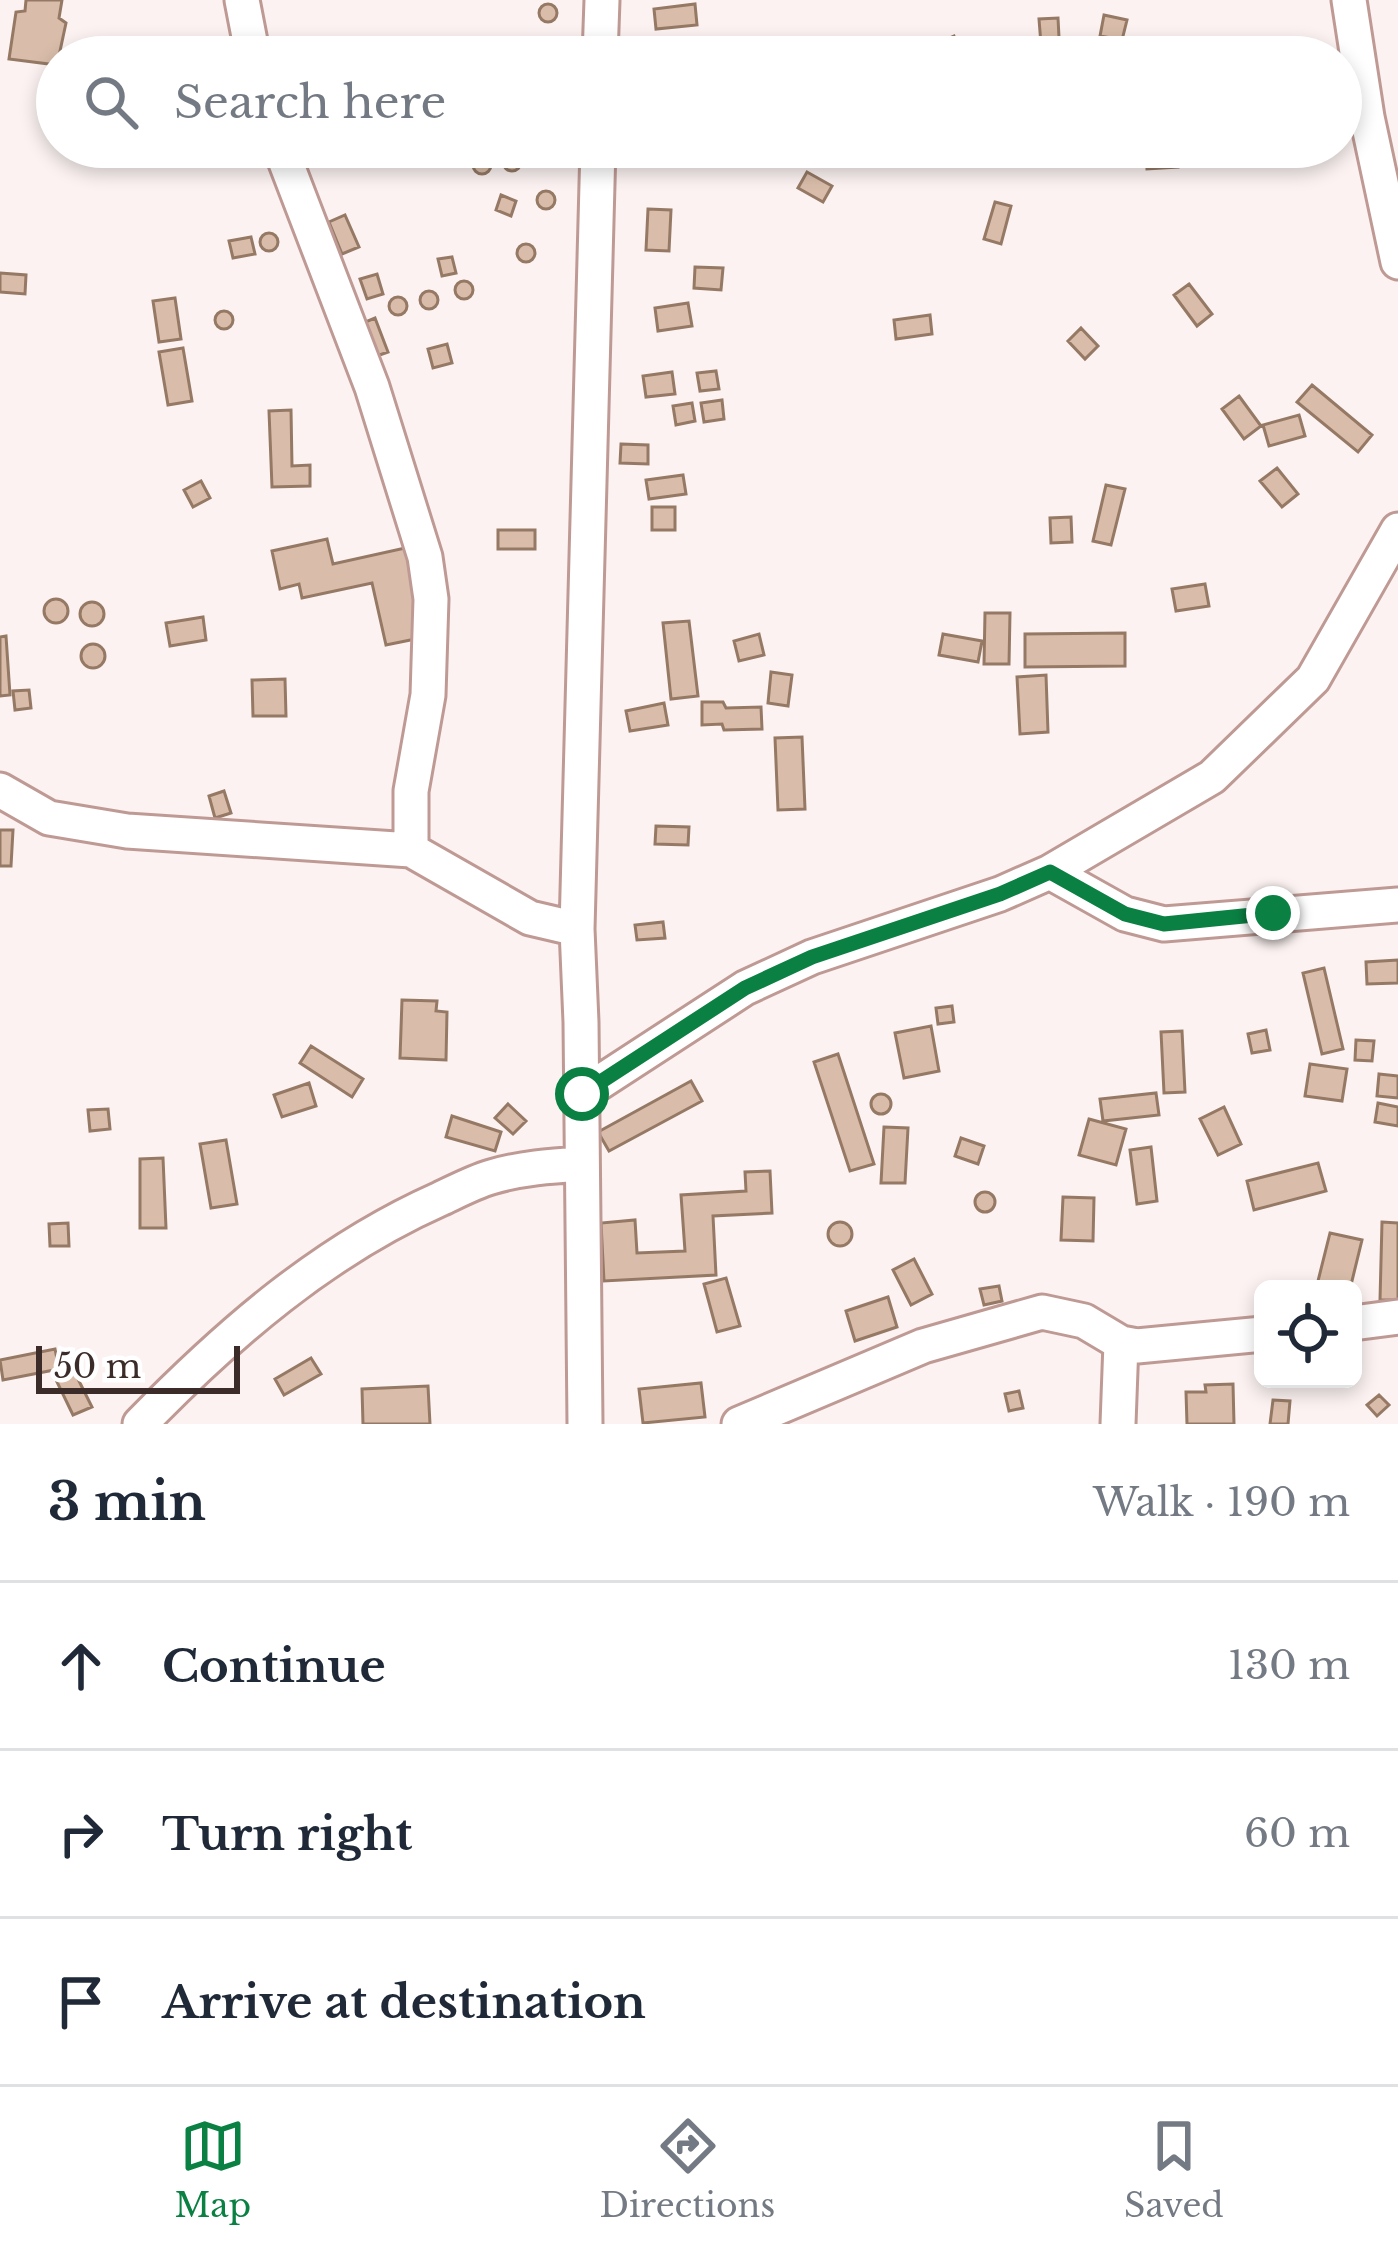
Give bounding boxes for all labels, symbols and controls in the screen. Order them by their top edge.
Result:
search box [36,36,1362,168]
icon: search [78,69,144,135]
text: Search here [174,74,446,130]
route end [1246,886,1300,940]
route start [555,1067,609,1121]
map controls [1254,1280,1362,1388]
button: locate [1254,1280,1362,1388]
scale bar [36,1340,240,1393]
text: 50 m [54,1346,141,1387]
text: 3 min [48,1471,206,1534]
text: Walk · 190 m [1093,1478,1350,1527]
icon: ahead [48,1633,114,1699]
text: Continue [162,1638,386,1694]
text: 130 m [1228,1641,1350,1690]
icon: right [48,1801,114,1867]
text: Turn right [162,1806,412,1862]
text: 60 m [1244,1809,1350,1858]
icon: arrive [48,1969,114,2035]
text: Arrive at destination [162,1974,646,2030]
tab: Map [174,2113,251,2226]
tab: Directions [600,2113,775,2226]
tab: Saved [1124,2113,1224,2226]

